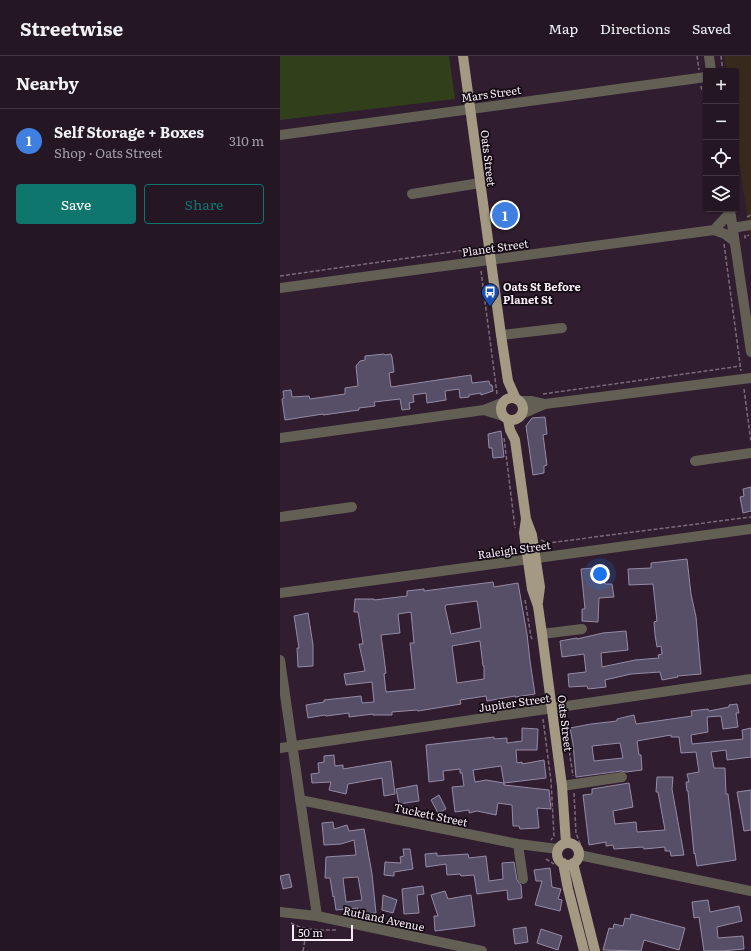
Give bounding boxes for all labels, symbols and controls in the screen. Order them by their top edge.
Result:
text: Streetwise [20,14,123,42]
text: Map [548,18,578,38]
text: Directions [600,18,670,38]
text: Saved [692,18,731,38]
map controls [703,68,739,212]
button: + [703,68,739,104]
text: Nearby [16,70,79,95]
street label: Mars Street [460,81,523,105]
button: − [703,104,739,140]
text: Self Storage + Boxes [54,120,204,143]
street label: Oats Street [478,129,500,188]
text: 1 [26,131,32,150]
text: 310 m [229,131,264,150]
button: locate [703,140,739,176]
text: Shop · Oats Street [54,143,163,162]
button: layers [703,176,739,212]
button: Save [16,184,136,224]
button: Share [144,184,264,224]
pin: 1 [492,200,518,230]
street label: Planet Street [461,234,530,260]
place label: Oats St Before Planet St [503,278,581,307]
bus stop icon: Oats St Before Planet St [480,282,500,307]
street label: Raleigh Street [476,536,552,562]
your location [590,564,610,584]
street label: Jupiter Street [477,689,551,715]
street label: Oats Street [555,694,577,753]
street label: Tuckett Street [393,798,470,830]
street label: Rutland Avenue [342,902,426,934]
scale bar [292,923,353,942]
text: 50 m [298,924,323,940]

